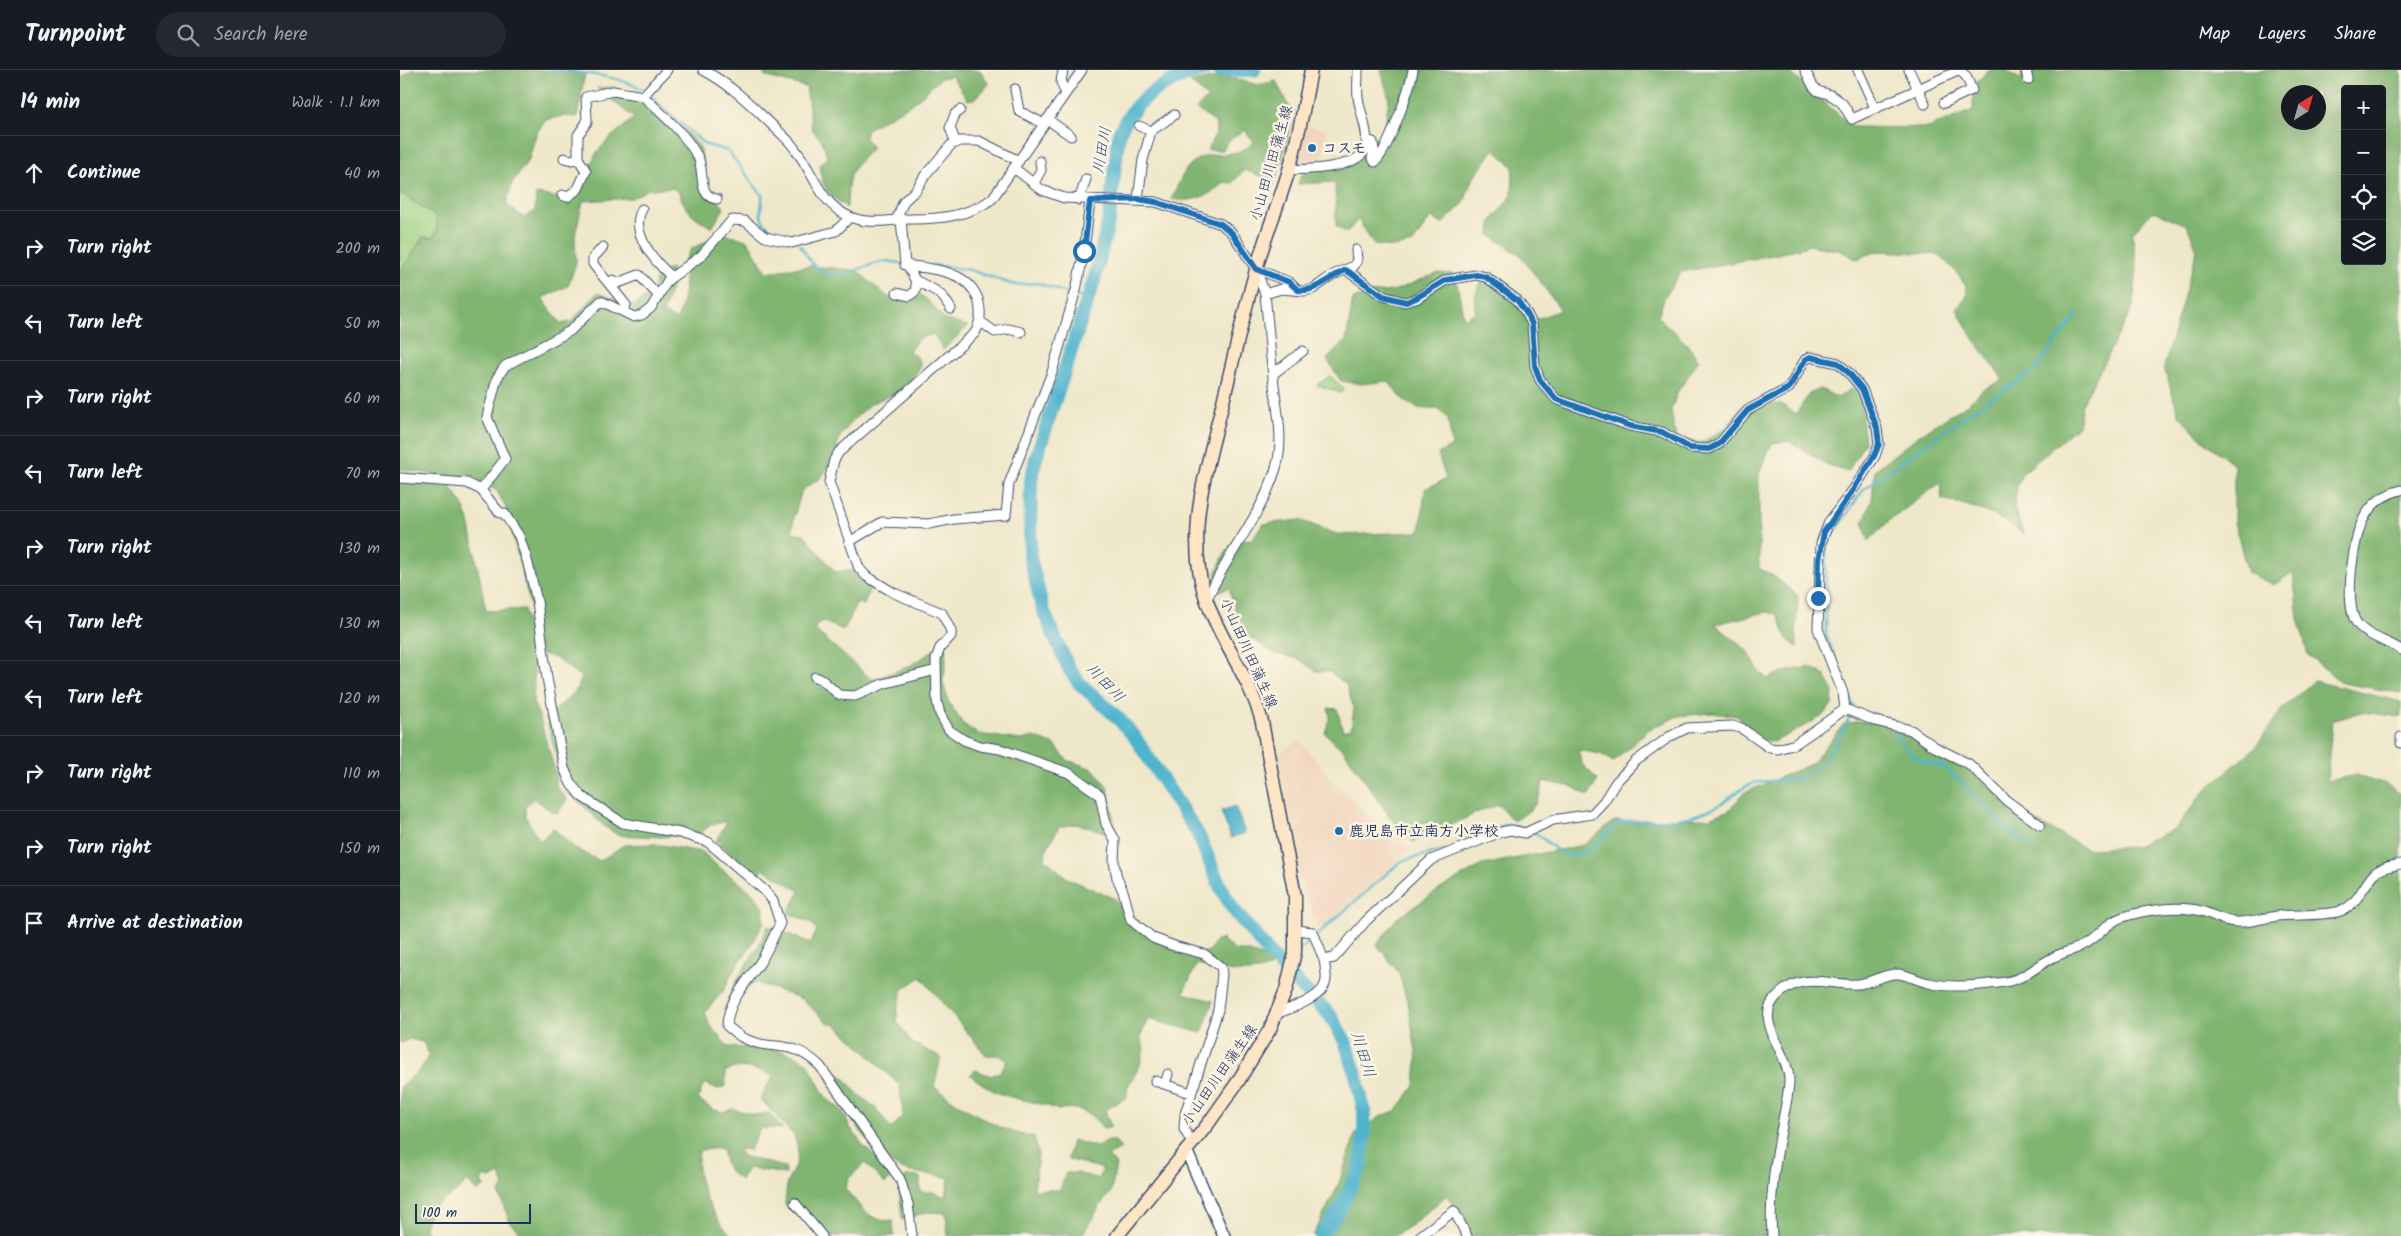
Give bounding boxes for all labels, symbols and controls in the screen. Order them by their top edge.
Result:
search box [156,12,506,57]
text: Turnpoint [25,15,126,54]
text: Search here [214,20,308,50]
text: Map [2199,20,2230,49]
text: Layers [2258,20,2306,49]
text: Share [2334,20,2376,49]
icon: search [174,21,202,49]
north arrow [2281,85,2326,130]
map controls [2341,85,2386,265]
button: + [2341,85,2386,130]
text: 14 min [20,86,80,119]
text: Walk · 1.1 km [291,90,380,115]
street label: 小山田川田蒲生線 [1244,102,1300,224]
water label: 川田川 [1086,124,1119,176]
button: − [2341,130,2386,175]
place label: コスモ [1322,137,1366,161]
marker: コスモ [1306,142,1318,154]
text: Continue [67,158,140,188]
icon: ahead [20,159,48,187]
text: 40 m [344,161,380,186]
button: locate [2341,175,2386,220]
button: layers [2341,220,2386,265]
text: Turn right [67,233,152,263]
icon: right [20,234,48,262]
text: 200 m [336,236,380,261]
route start [1073,240,1096,263]
text: Turn left [67,308,142,338]
icon: left [20,309,48,337]
text: 50 m [344,311,380,336]
text: Turn right [67,383,152,413]
icon: right [20,384,48,412]
text: 60 m [344,386,380,411]
text: Turn left [67,458,142,488]
icon: left [20,459,48,487]
text: 70 m [345,461,380,486]
text: Turn right [67,533,152,563]
icon: right [20,534,48,562]
text: 130 m [339,536,380,561]
route end [1807,587,1830,610]
street label: 小山田川田蒲生線 [1213,594,1283,713]
text: Turn left [67,608,142,638]
icon: left [20,609,48,637]
text: 130 m [339,611,380,636]
water label: 川田川 [1079,657,1131,709]
text: Turn left [67,683,142,713]
icon: left [20,684,48,712]
text: 120 m [339,686,380,711]
text: Turn right [67,758,152,788]
icon: right [20,759,48,787]
text: 110 m [343,761,380,786]
place label: 鹿児島市立南方小学校 [1349,820,1499,844]
marker: 鹿児島市立南方小学校 [1333,825,1345,837]
text: Turn right [67,833,152,863]
icon: right [20,834,48,862]
text: 150 m [339,836,380,861]
text: Arrive at destination [67,908,243,938]
icon: arrive [20,909,48,937]
street label: 小山田川田蒲生線 [1176,1020,1264,1132]
water label: 川田川 [1343,1028,1382,1081]
scale bar [415,1201,531,1224]
text: 100 m [422,1202,457,1224]

